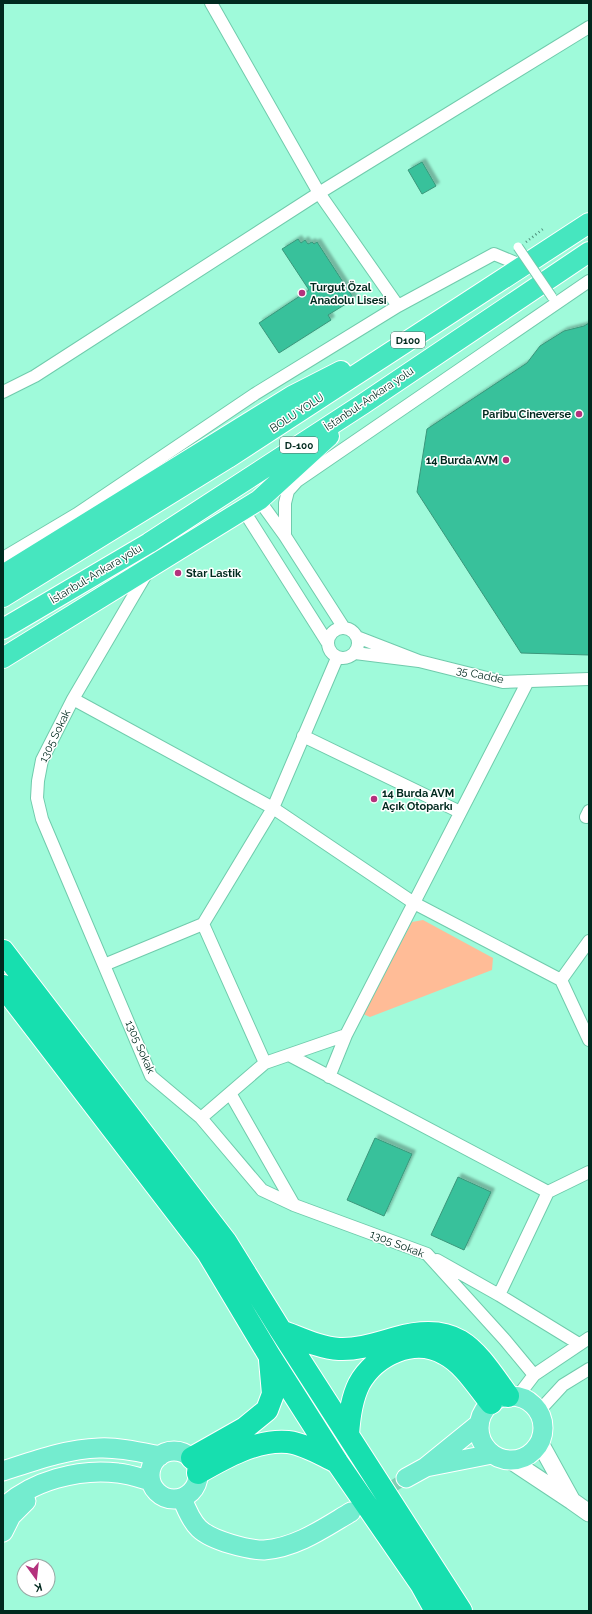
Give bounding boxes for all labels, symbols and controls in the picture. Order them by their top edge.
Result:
place label: Turgut Özal Anadolu Lisesi [310,280,387,307]
marker: Turgut Özal Anadolu Lisesi [297,288,307,298]
road number: D100 [391,332,425,348]
street label: İstanbul-Ankara yolu [322,364,416,434]
street label: BOLU YOLU [268,391,326,435]
place label: Paribu Cineverse [482,408,571,421]
marker: Paribu Cineverse [574,409,584,419]
road number: D-100 [280,437,318,453]
place label: 14 Burda AVM [426,454,498,467]
marker: 14 Burda AVM [501,455,511,465]
street label: İstanbul-Ankara yolu [48,541,144,607]
place label: Star Lastik [186,567,242,580]
marker: Star Lastik [173,568,183,578]
street label: 35 Cadde [455,664,506,686]
street label: 1305 Sokak [37,707,73,764]
place label: 14 Burda AVM Açık Otoparkı [382,787,454,813]
marker: 14 Burda AVM Açık Otoparkı [369,794,379,804]
street label: 1305 Sokak [122,1018,158,1076]
street label: 1305 Sokak [368,1228,426,1260]
north arrow [16,1558,56,1598]
text: K [33,1580,44,1595]

